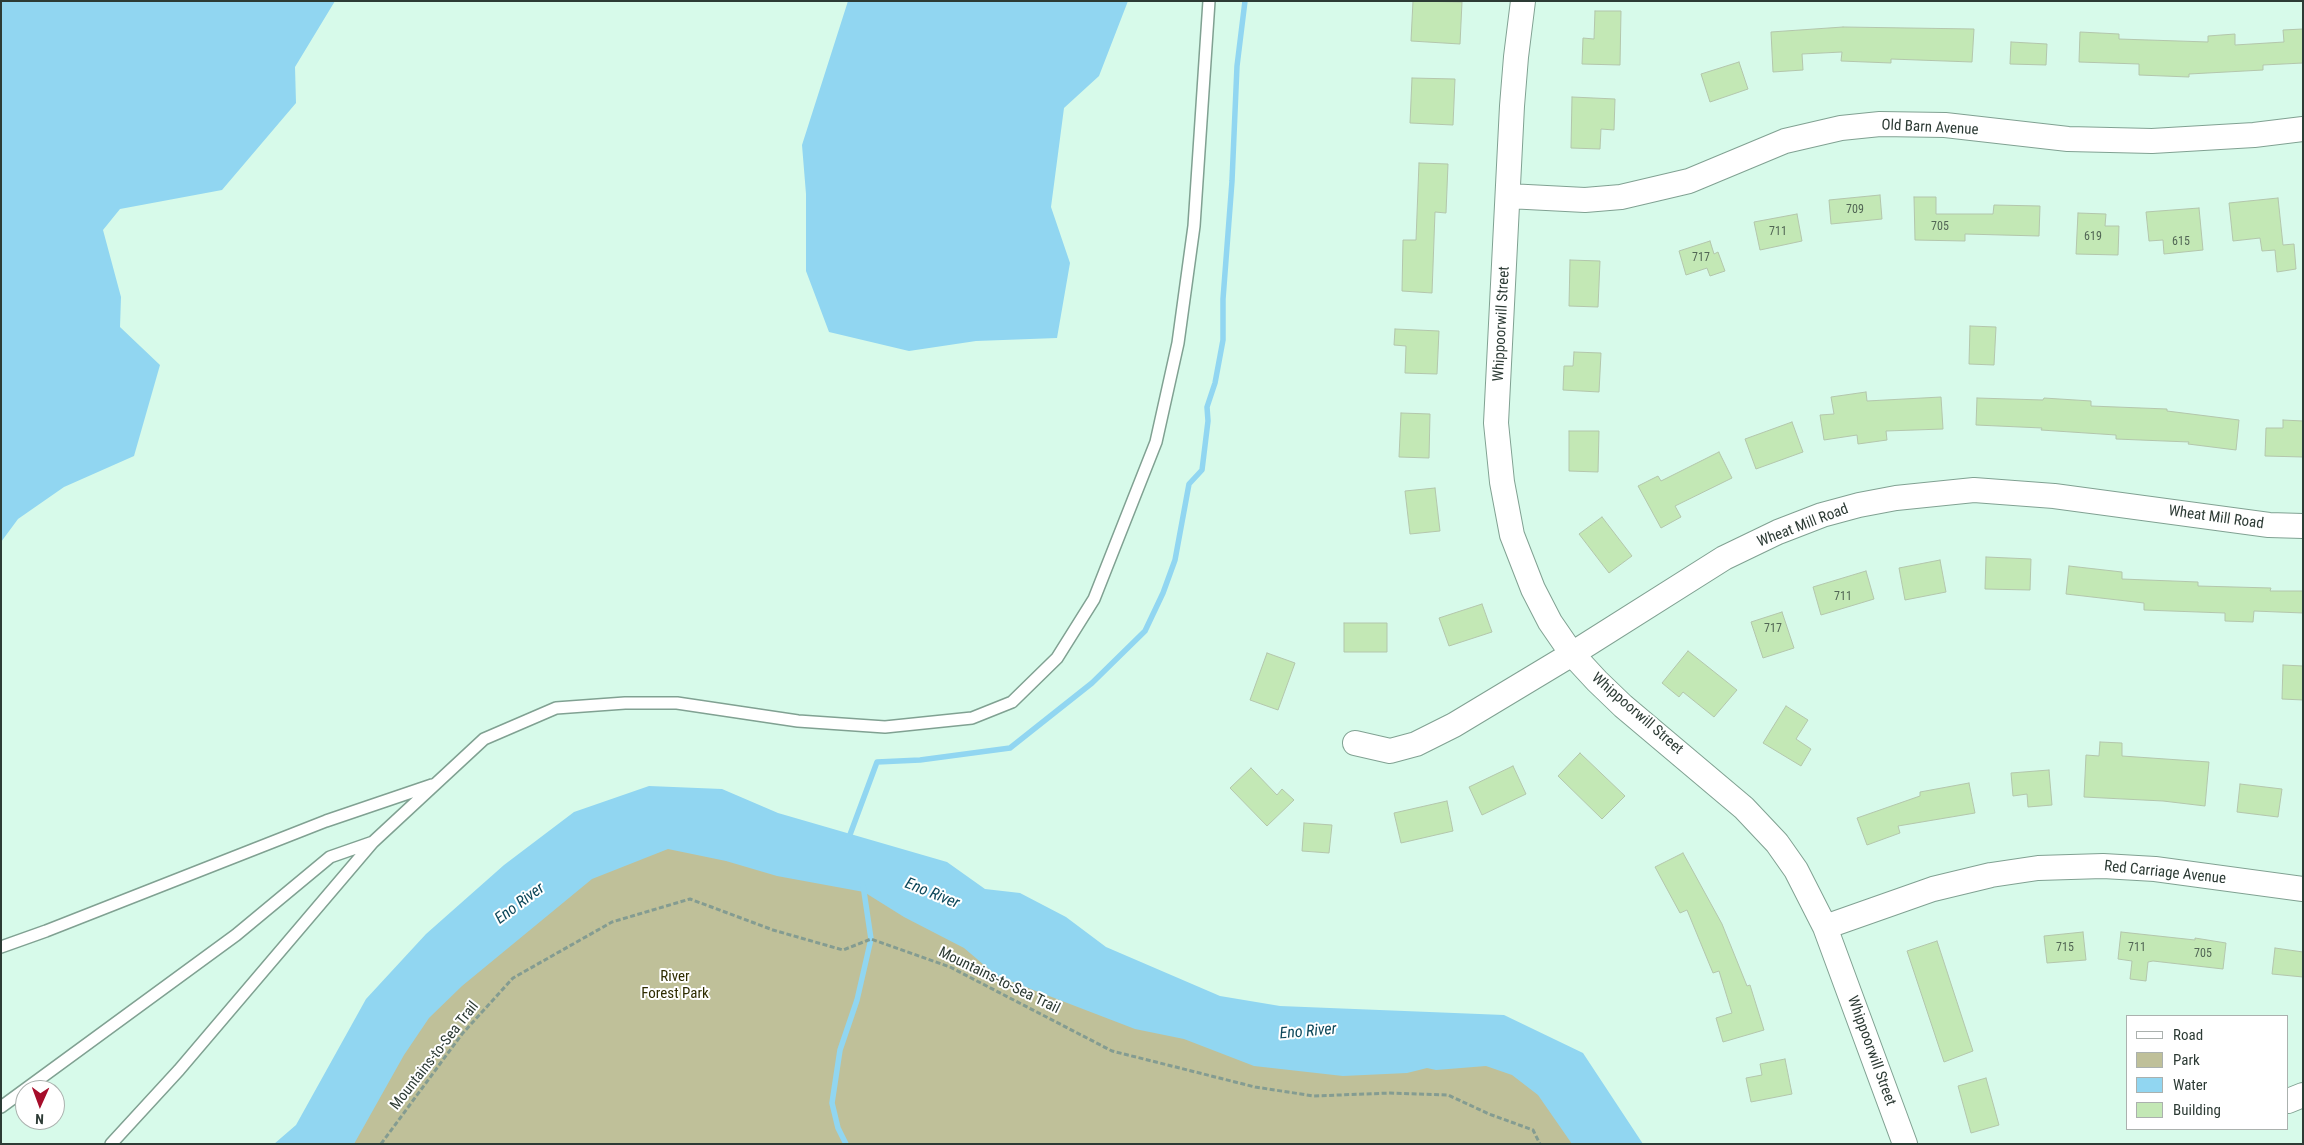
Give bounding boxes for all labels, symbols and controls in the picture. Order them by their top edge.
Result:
street label: Old Barn Avenue [1881,116,1979,140]
house number: 709 [1846,203,1864,217]
house number: 705 [1931,220,1949,234]
house number: 711 [1769,225,1787,239]
house number: 619 [2084,230,2102,244]
house number: 615 [2172,235,2190,249]
house number: 717 [1692,251,1710,265]
street label: Whippoorwill Street [1490,266,1514,382]
street label: Wheat Mill Road [1755,500,1851,552]
street label: Wheat Mill Road [2167,502,2265,534]
house number: 711 [1834,590,1852,604]
house number: 717 [1764,622,1782,636]
street label: Whippoorwill Street [1588,669,1686,759]
street label: Red Carriage Avenue [2103,858,2227,888]
water label: Eno River [902,874,962,914]
water label: Eno River [491,879,549,929]
house number: 715 [2056,941,2074,955]
house number: 711 [2128,941,2146,955]
street label: Mountains-to-Sea Trail [935,944,1063,1018]
house number: 705 [2194,947,2212,961]
park label: River Forest Park [641,968,709,1003]
street label: Whippoorwill Street [1843,994,1899,1108]
street label: Mountains-to-Sea Trail [387,998,483,1114]
legend [2126,1015,2289,1130]
water label: Eno River [1279,1020,1337,1044]
text: Road [2173,1026,2203,1044]
text: Park [2173,1051,2200,1069]
text: Water [2173,1076,2207,1094]
north arrow [15,1080,65,1130]
text: Building [2173,1101,2221,1119]
text: N [35,1111,44,1127]

